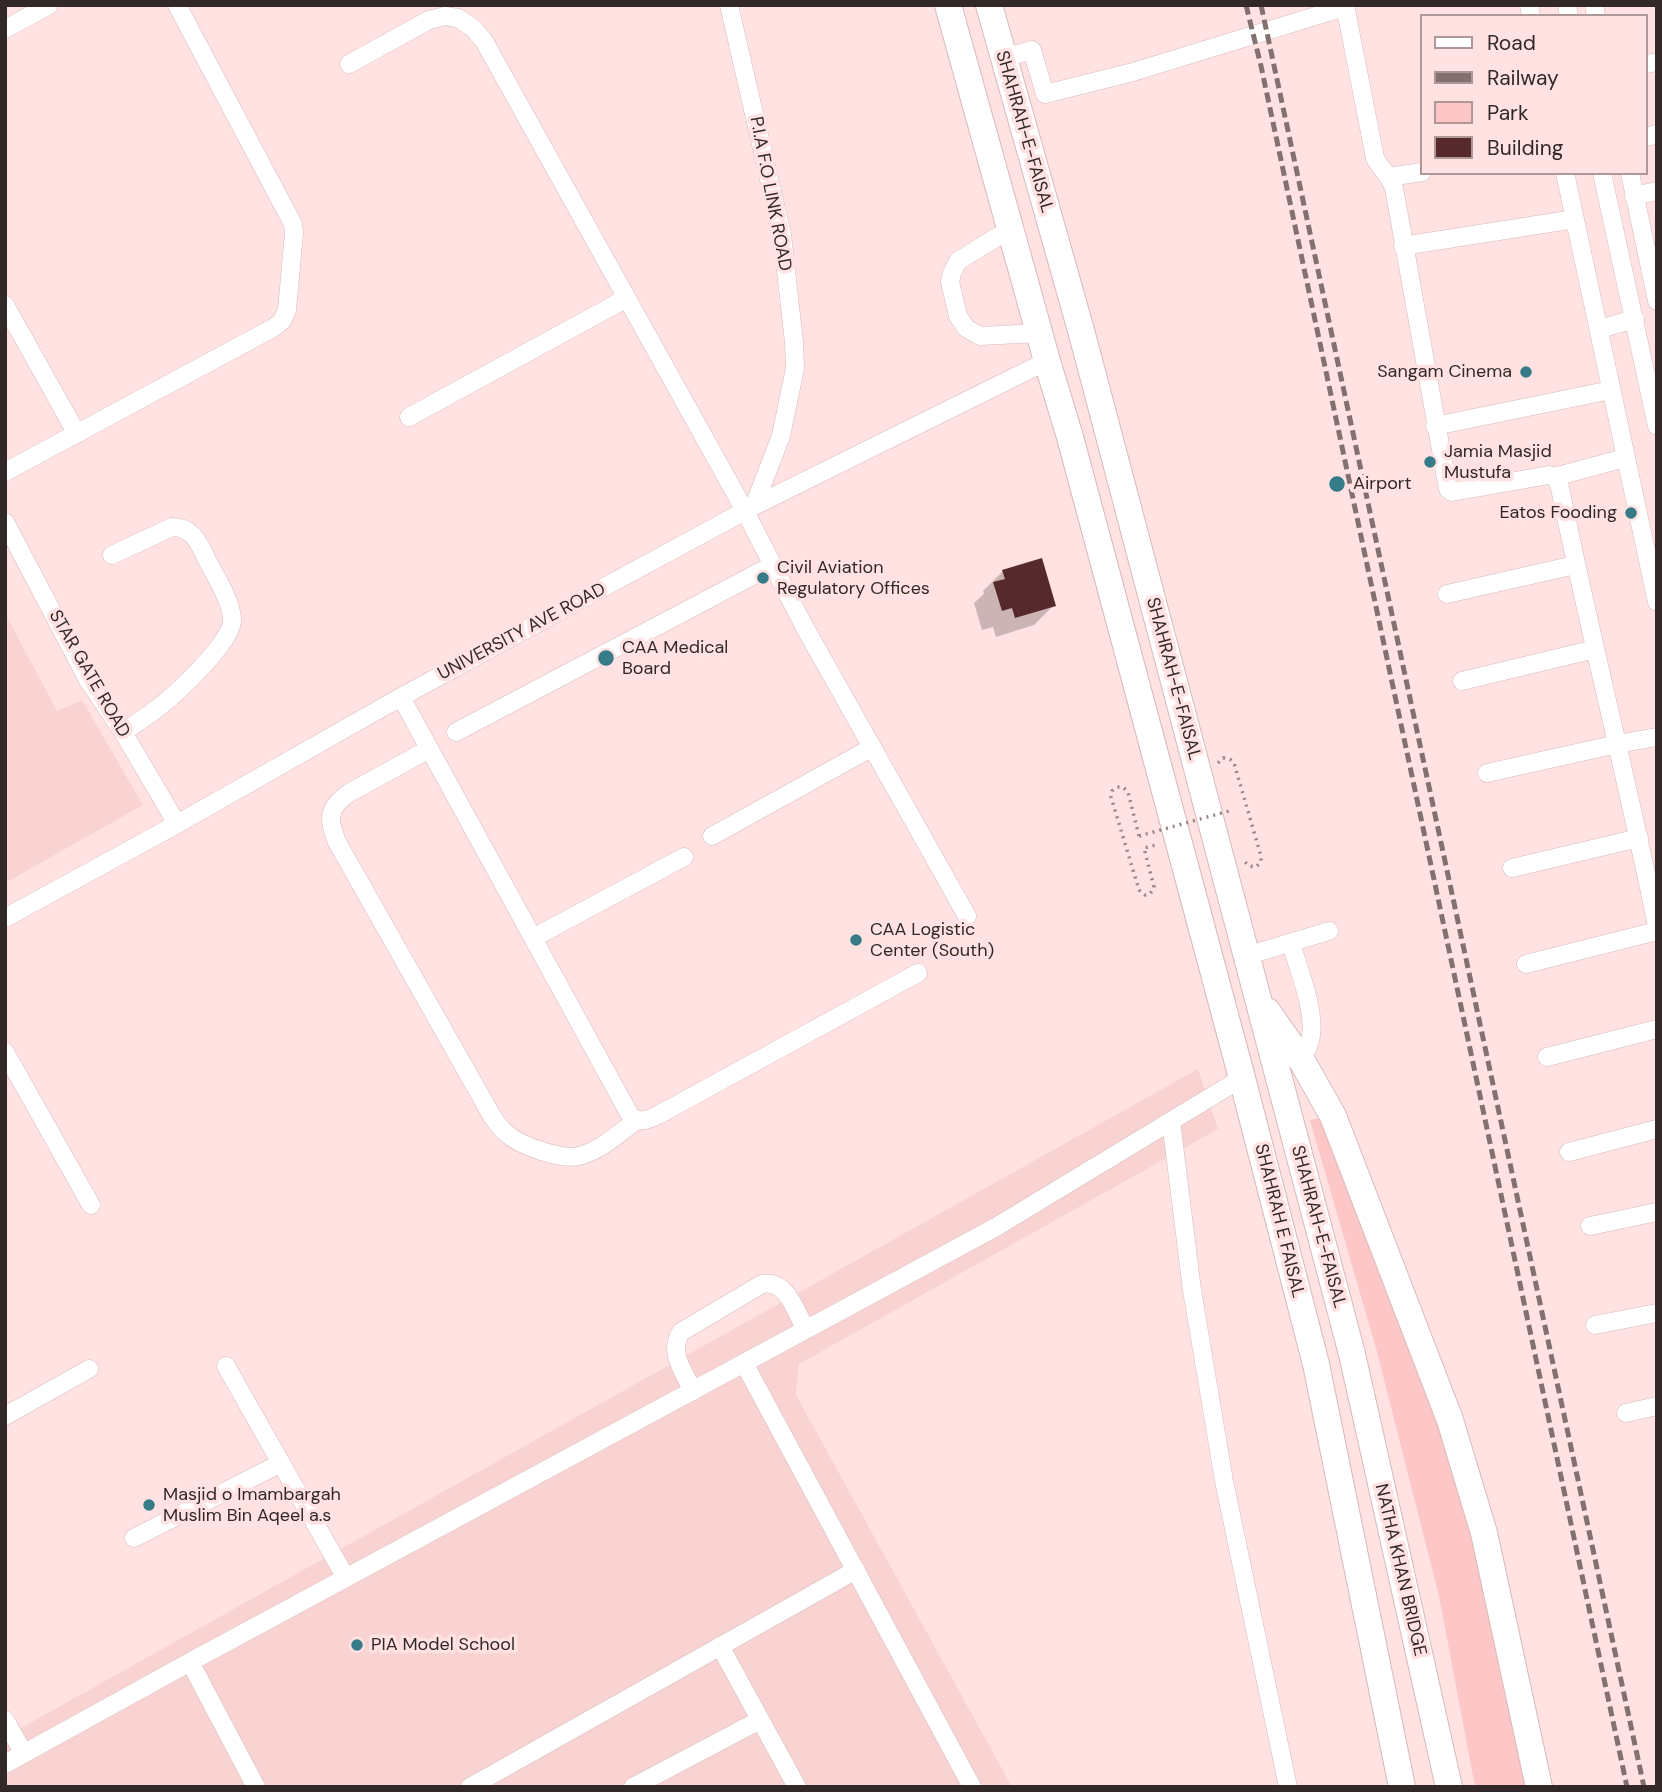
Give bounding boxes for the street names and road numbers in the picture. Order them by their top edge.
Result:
street label: SHAHRAH-E-FAISAL [990,48,1058,216]
street label: P.I.A F.O LINK ROAD [744,115,796,273]
street label: UNIVERSITY AVE ROAD [435,579,609,685]
street label: SHAHRAH-E-FAISAL [1141,595,1205,763]
street label: STAR GATE ROAD [44,606,134,742]
street label: SHAHRAH E FAISAL [1249,1142,1309,1300]
street label: SHAHRAH-E-FAISAL [1286,1143,1350,1311]
street label: NATHA KHAN BRIDGE [1370,1482,1430,1658]

